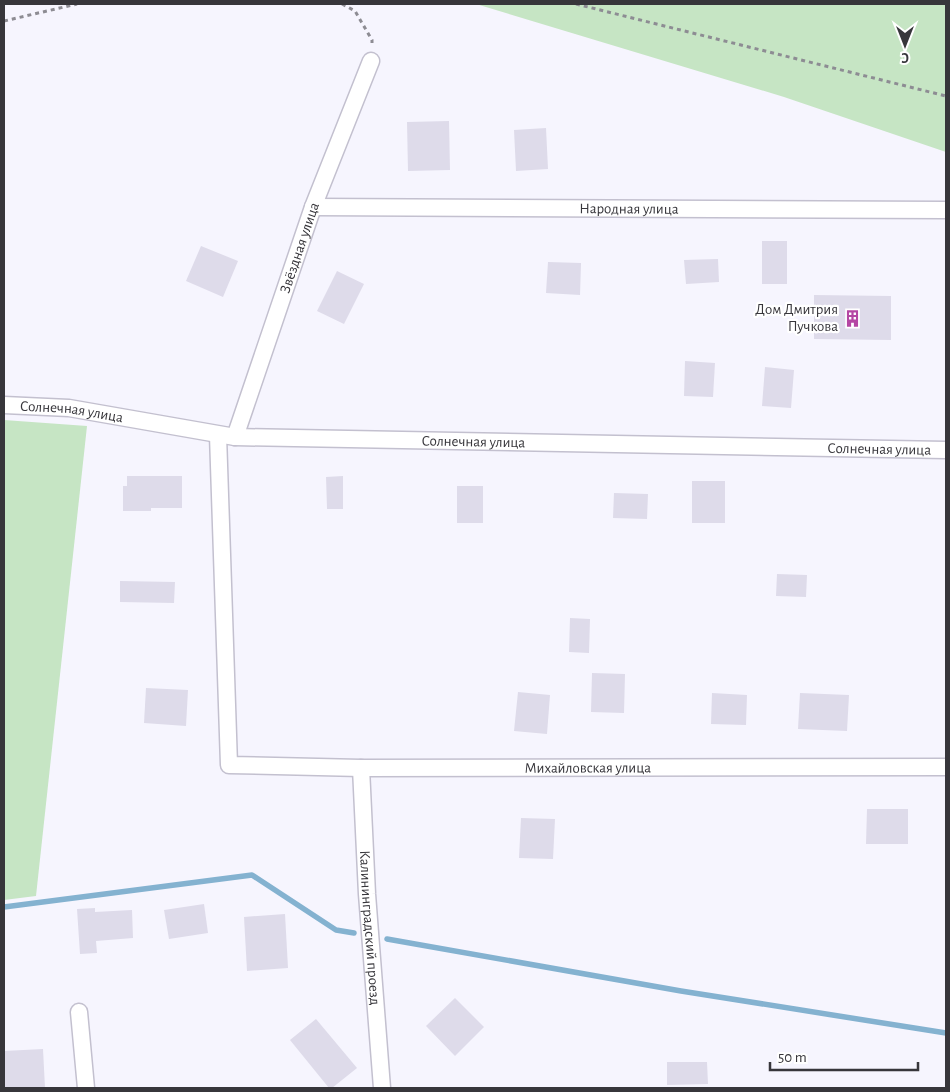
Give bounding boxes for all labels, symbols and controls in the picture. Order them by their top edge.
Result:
north arrow [880,20,930,70]
text: С [901,50,909,64]
street label: Звёздная улица [277,200,322,295]
street label: Народная улица [579,201,679,216]
place label: Дом Дмитрия Пучкова [755,302,838,334]
building icon: Дом Дмитрия Пучкова [842,308,862,328]
street label: Солнечная улица [20,398,124,425]
street label: Солнечная улица [421,433,526,450]
street label: Солнечная улица [827,440,931,457]
street label: Михайловская улица [524,760,651,775]
street label: Калининградский проезд [357,850,383,1006]
scale bar [770,1040,918,1072]
text: 50 m [778,1050,807,1065]

